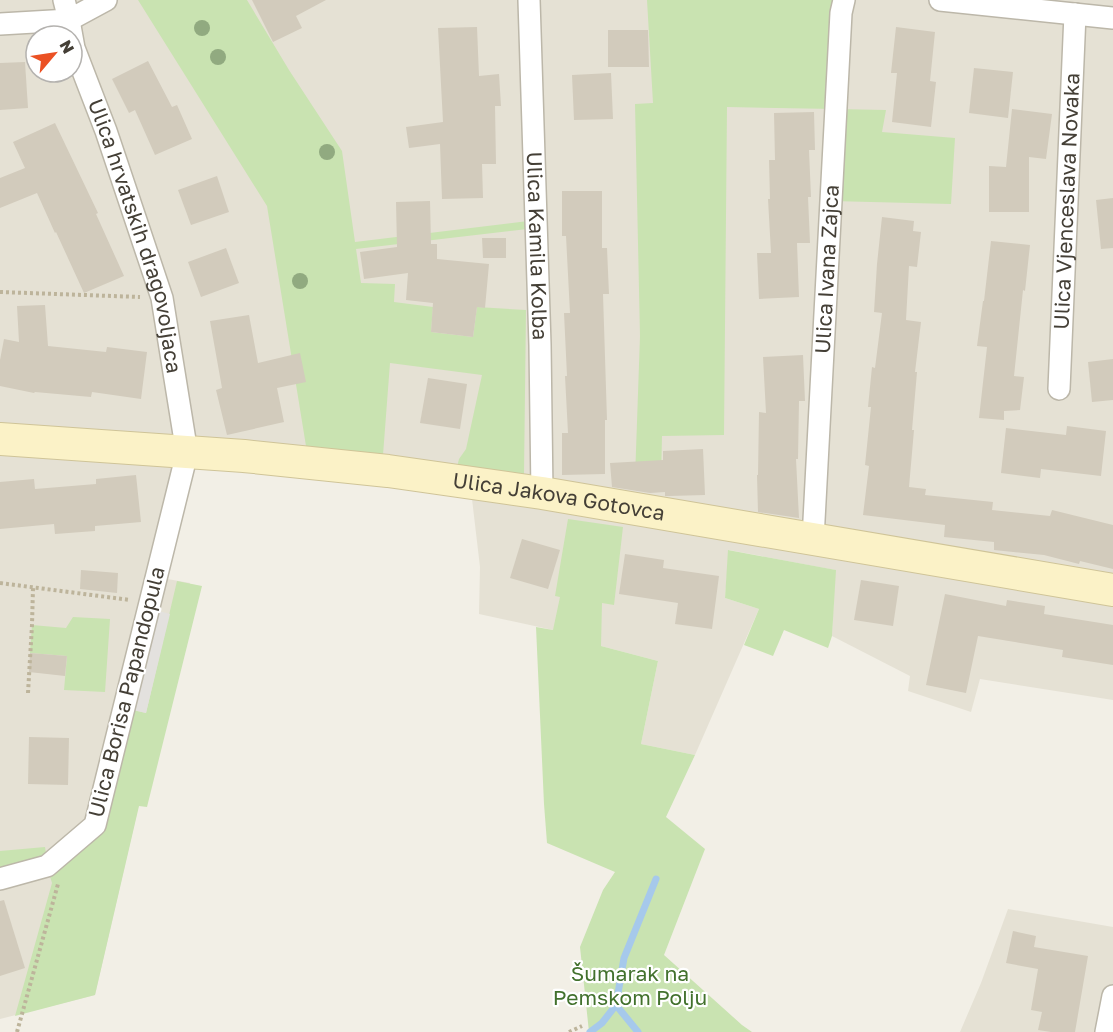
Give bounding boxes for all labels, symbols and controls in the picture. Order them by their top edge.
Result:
north arrow [24,24,84,84]
text: N [55,37,79,57]
street label: Ulica Vjenceslava Novaka [1048,72,1084,330]
street label: Ulica hrvatskih dragovoljaca [83,95,188,375]
street label: Ulica Kamila Kolba [522,151,554,341]
street label: Ulica Ivana Zajca [809,184,844,355]
street label: Ulica Jakova Gotovca [451,466,667,526]
street label: Ulica Borisa Papandopula [82,564,170,820]
park label: Šumarak na Pemskom Polju [553,960,707,1010]

